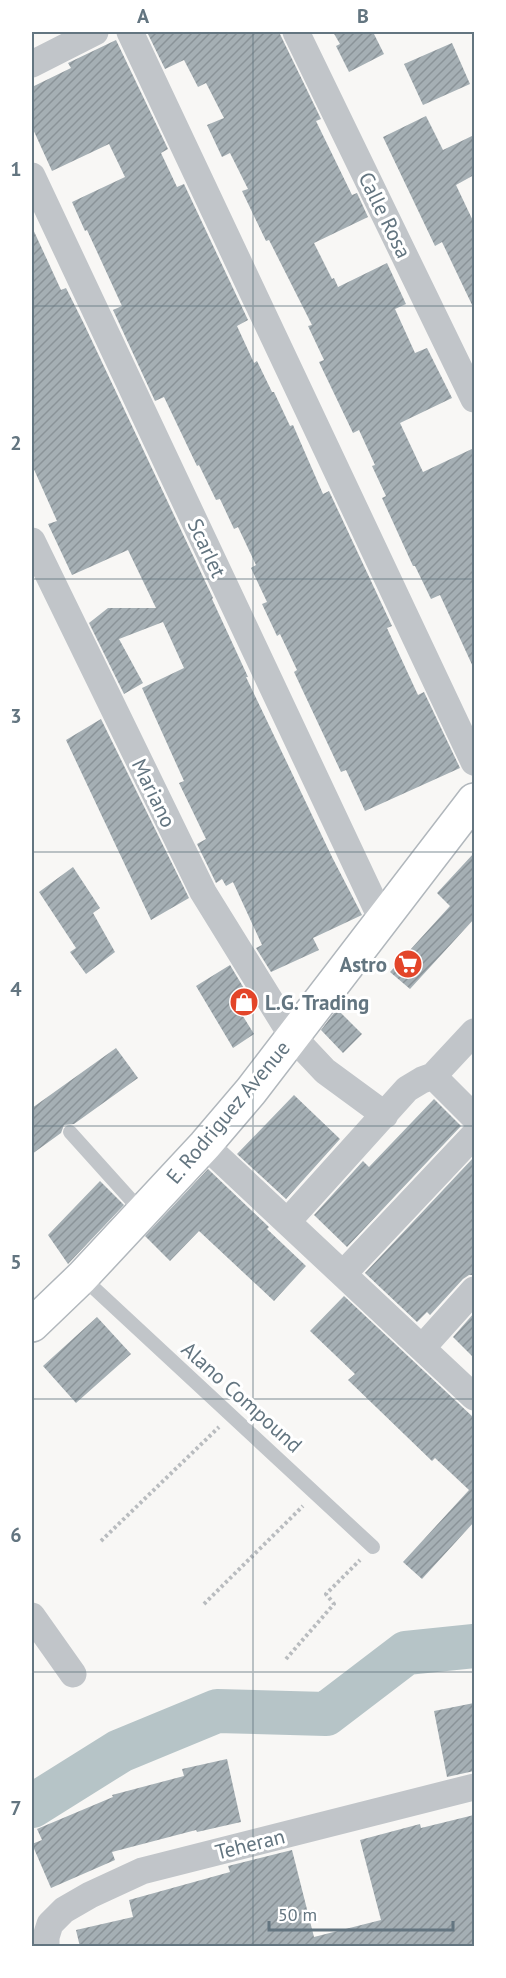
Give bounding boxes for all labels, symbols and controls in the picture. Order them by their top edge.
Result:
text: A [137,3,150,29]
text: B [357,3,369,29]
text: 1 [10,156,22,182]
street label: Calle Rosa [353,167,417,263]
text: 2 [10,430,22,456]
street label: Scarlet [182,514,232,582]
text: 3 [10,703,22,729]
street label: Mariano [126,754,182,832]
supermarket icon: Astro [392,948,424,980]
place label: Astro [339,951,387,978]
text: 4 [10,976,22,1002]
shop icon: L.G. Trading [228,986,260,1018]
place label: L.G. Trading [265,989,369,1016]
street label: E. Rodriguez Avenue [160,1035,296,1189]
text: 5 [10,1249,22,1275]
street label: Alano Compound [176,1336,308,1458]
text: 6 [10,1522,22,1548]
text: 7 [10,1795,22,1821]
street label: Teheran [212,1822,288,1866]
scale bar [269,1894,454,1932]
text: 50 m [278,1903,317,1926]

